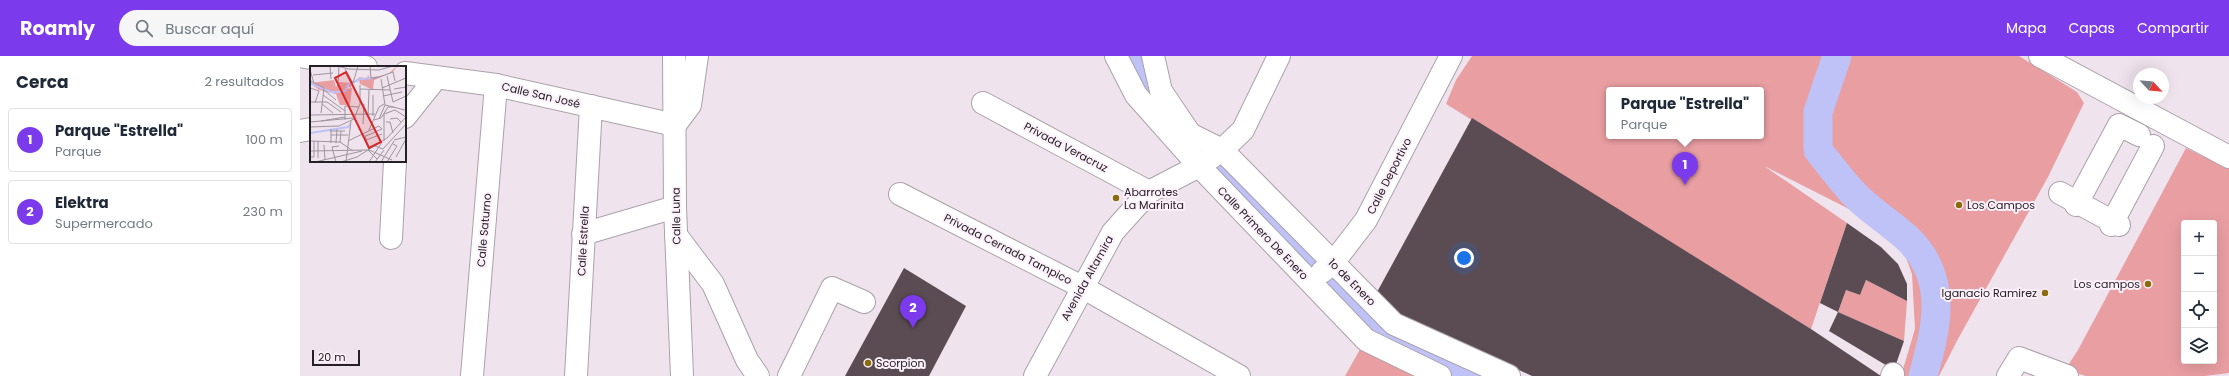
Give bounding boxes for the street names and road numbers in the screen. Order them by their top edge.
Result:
street label: Calle San José [500,78,582,112]
street label: Privada Veracruz [1021,118,1111,176]
street label: Calle Deportivo [1363,135,1415,217]
street label: Calle Primero De Enero [1214,183,1312,283]
street label: Calle Luna [668,187,684,245]
street label: Calle Saturno [473,192,495,268]
street label: Calle Estrella [573,205,593,277]
street label: Privada Cerrada Tampico [941,210,1075,288]
street label: Avenida Altamira [1057,233,1117,323]
street label: 1o de Enero [1325,255,1379,309]

